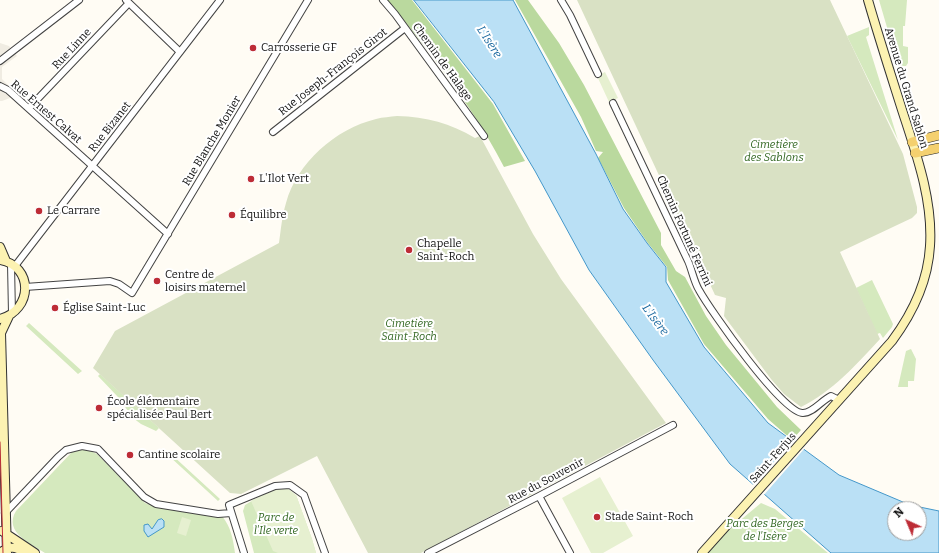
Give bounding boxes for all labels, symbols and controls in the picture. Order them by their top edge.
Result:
street label: Chemin de Halage [409,21,475,103]
water label: L'Isère [473,23,505,61]
street label: Rue Linne [50,26,94,72]
street label: Rue Joseph-François Girot [276,26,390,118]
street label: Avenue du Grand Sablon [881,26,931,150]
place label: Carrosserie GF [261,41,337,55]
marker: Carrosserie GF [248,43,258,53]
street label: Rue Ernest Calvat [8,78,84,146]
street label: Rue Blanche Monier [180,94,244,188]
street label: Rue Bizanet [86,99,134,155]
park label: Cimetière des Sablons [744,138,804,164]
place label: L'Ilot Vert [259,172,309,186]
street label: Chemin Fortuné Ferrini [654,173,714,289]
marker: L'Ilot Vert [246,174,256,184]
place label: Le Carrare [47,204,100,218]
marker: Le Carrare [34,206,44,216]
place label: Équilibre [240,208,287,222]
marker: Équilibre [227,210,237,220]
place label: Chapelle Saint-Roch [417,237,474,263]
marker: Chapelle Saint-Roch [404,245,414,255]
place label: Centre de loisirs maternel [165,268,246,294]
marker: Centre de loisirs maternel [152,276,162,286]
place label: Église Saint-Luc [63,301,146,315]
water label: L'Isère [639,301,671,339]
marker: Église Saint-Luc [50,303,60,313]
park label: Cimetière Saint-Roch [381,317,437,343]
place label: École élémentaire spécialisée Paul Bert [107,395,212,421]
marker: École élémentaire spécialisée Paul Bert [94,403,104,413]
street label: Saint-Ferjus [747,430,799,486]
place label: Cantine scolaire [138,448,220,462]
marker: Cantine scolaire [125,450,135,460]
street label: Rue du Souvenir [506,456,586,506]
north arrow [887,501,927,541]
text: N [891,505,907,520]
place label: Stade Saint-Roch [605,510,693,524]
park label: Parc de l'Ile verte [254,511,298,537]
marker: Stade Saint-Roch [592,512,602,522]
park label: Parc des Berges de l'Isère [726,517,804,543]

